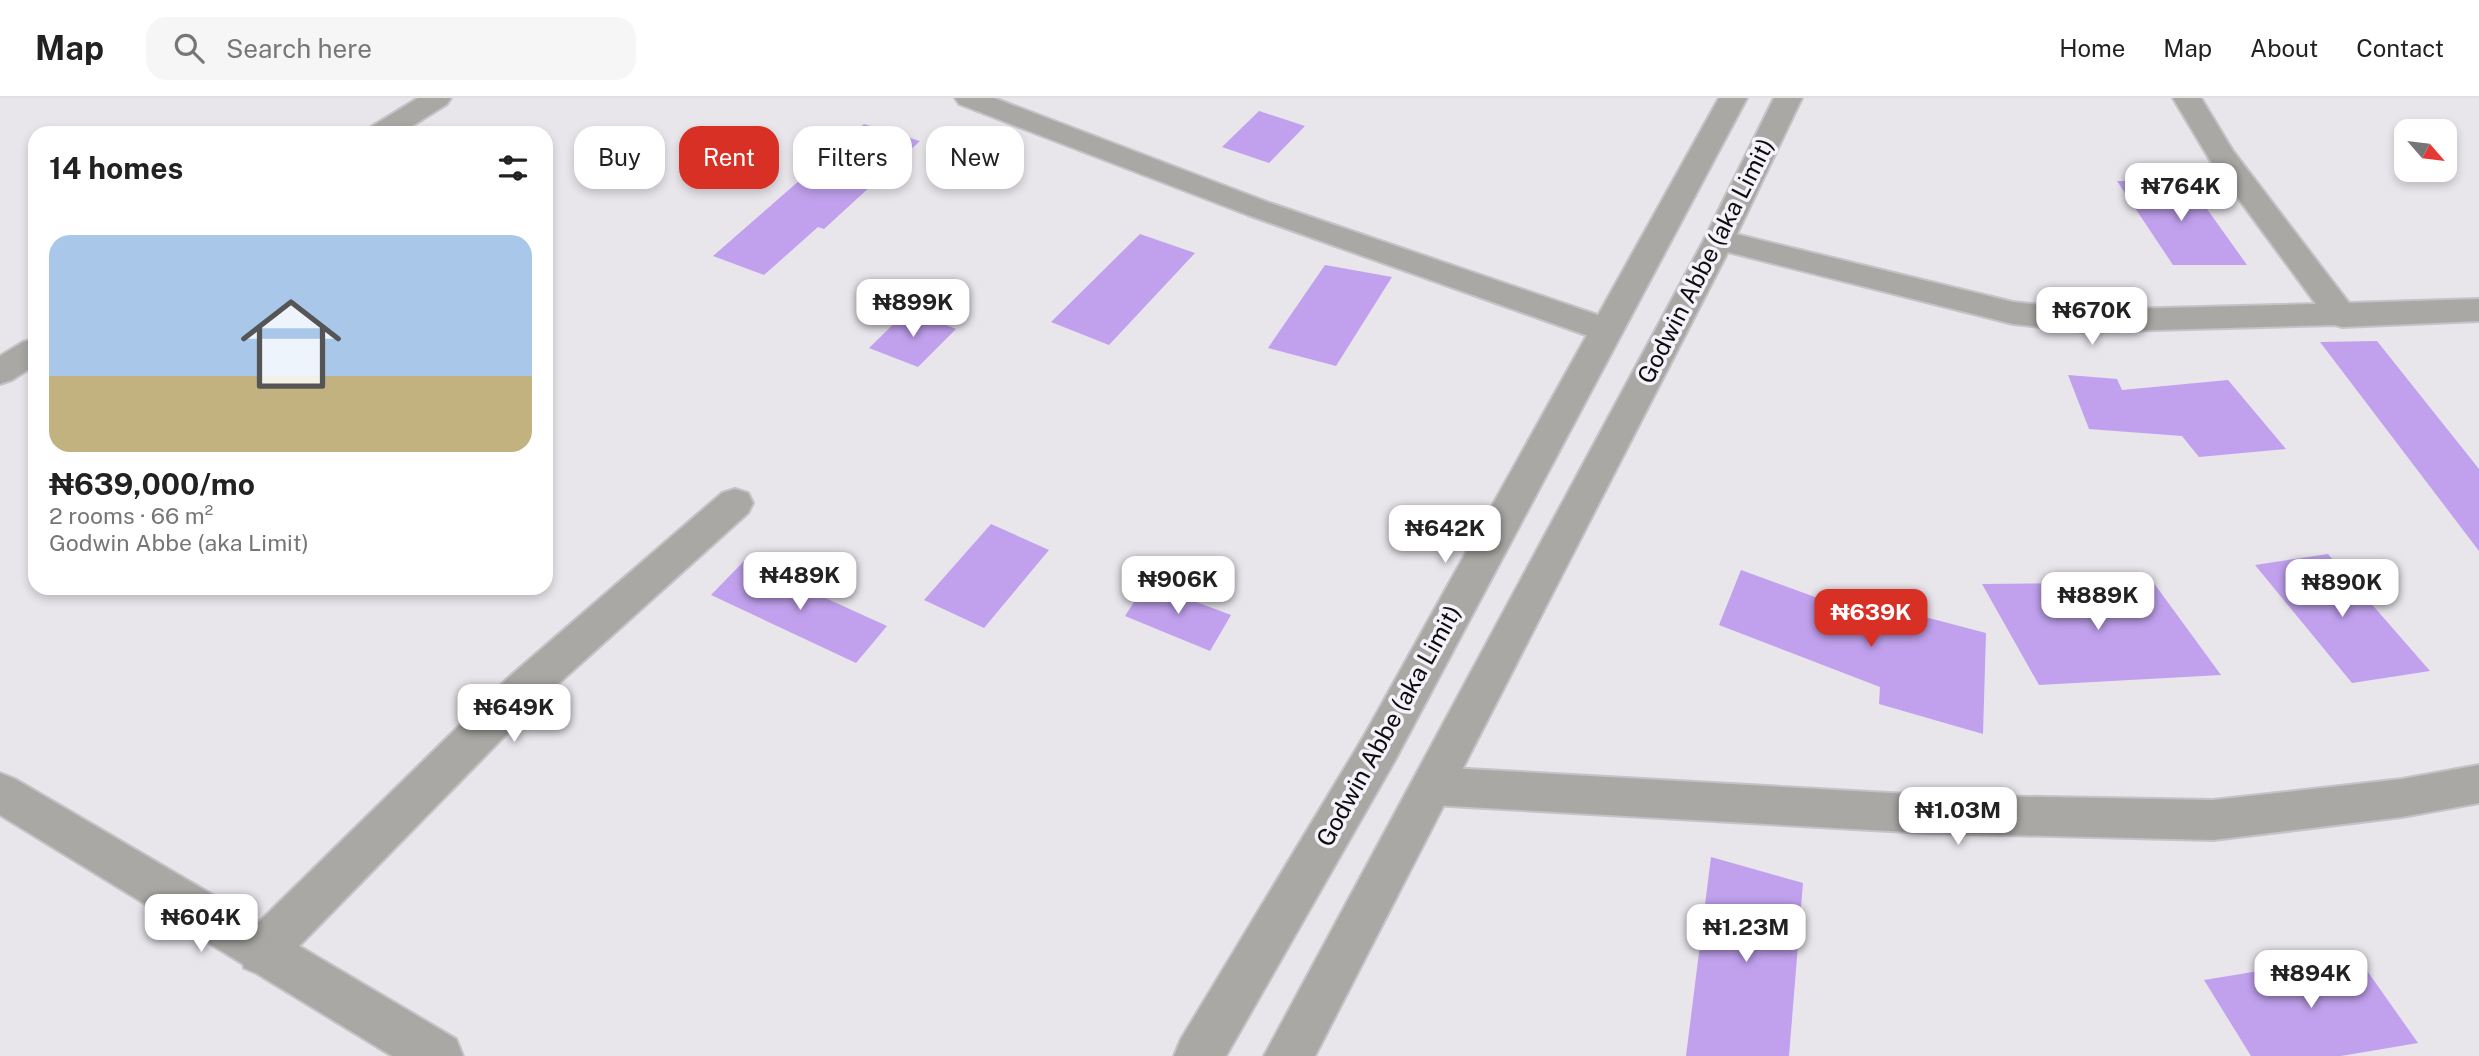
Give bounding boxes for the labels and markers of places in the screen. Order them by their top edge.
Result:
pin: ₦764K [2132,164,2230,223]
pin: ₦899K [864,280,962,339]
pin: ₦670K [2043,288,2141,347]
pin: ₦642K [1396,505,1494,565]
pin: ₦489K [751,552,849,612]
pin: ₦906K [1129,556,1227,616]
pin: ₦890K [2293,560,2391,619]
pin: ₦889K [2049,573,2147,632]
pin: ₦639K [1822,589,1920,649]
pin: ₦649K [465,684,563,744]
pin: ₦1.03M [1901,788,2015,847]
pin: ₦604K [152,894,250,954]
pin: ₦1.23M [1689,904,1803,964]
pin: ₦894K [2262,950,2360,1010]

